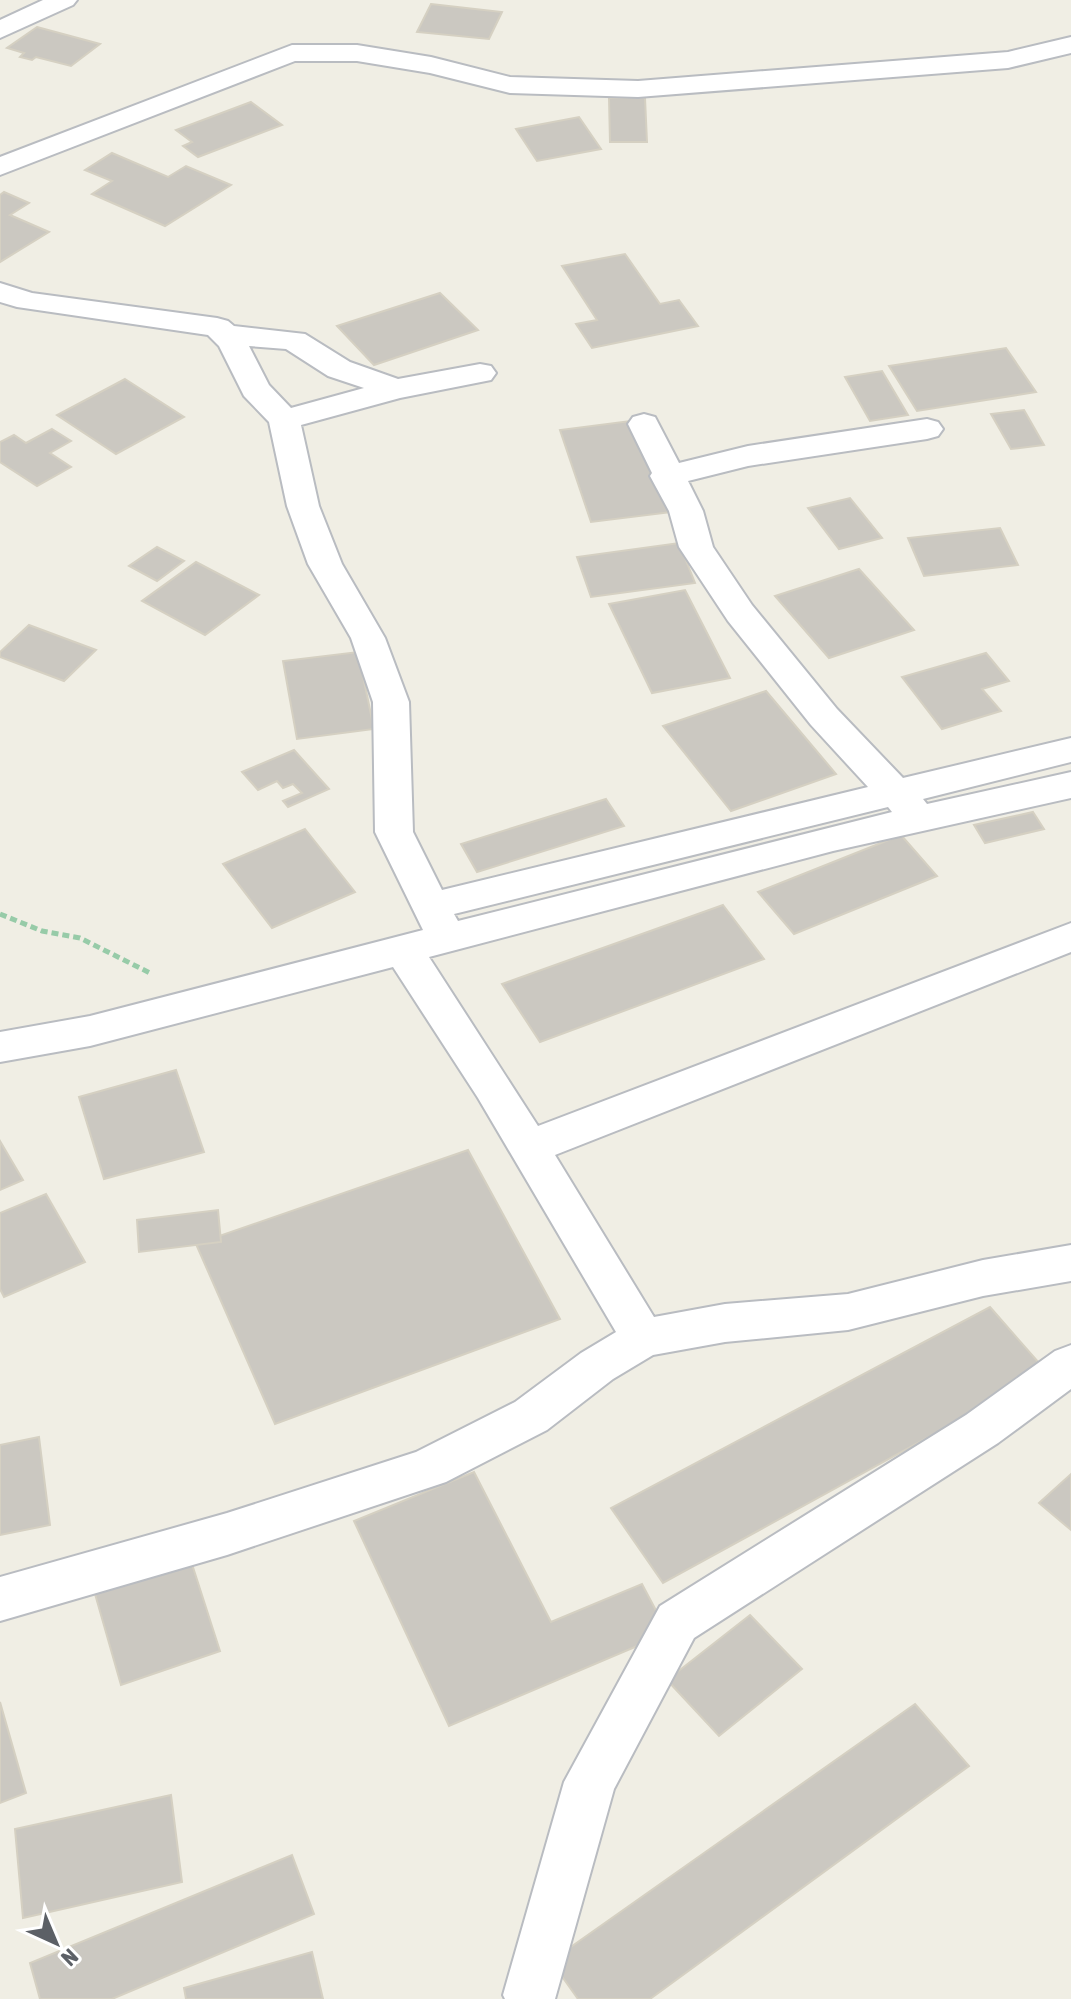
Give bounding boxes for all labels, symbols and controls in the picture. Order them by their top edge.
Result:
north arrow [16,1903,96,1983]
text: N [56,1944,84,1971]

